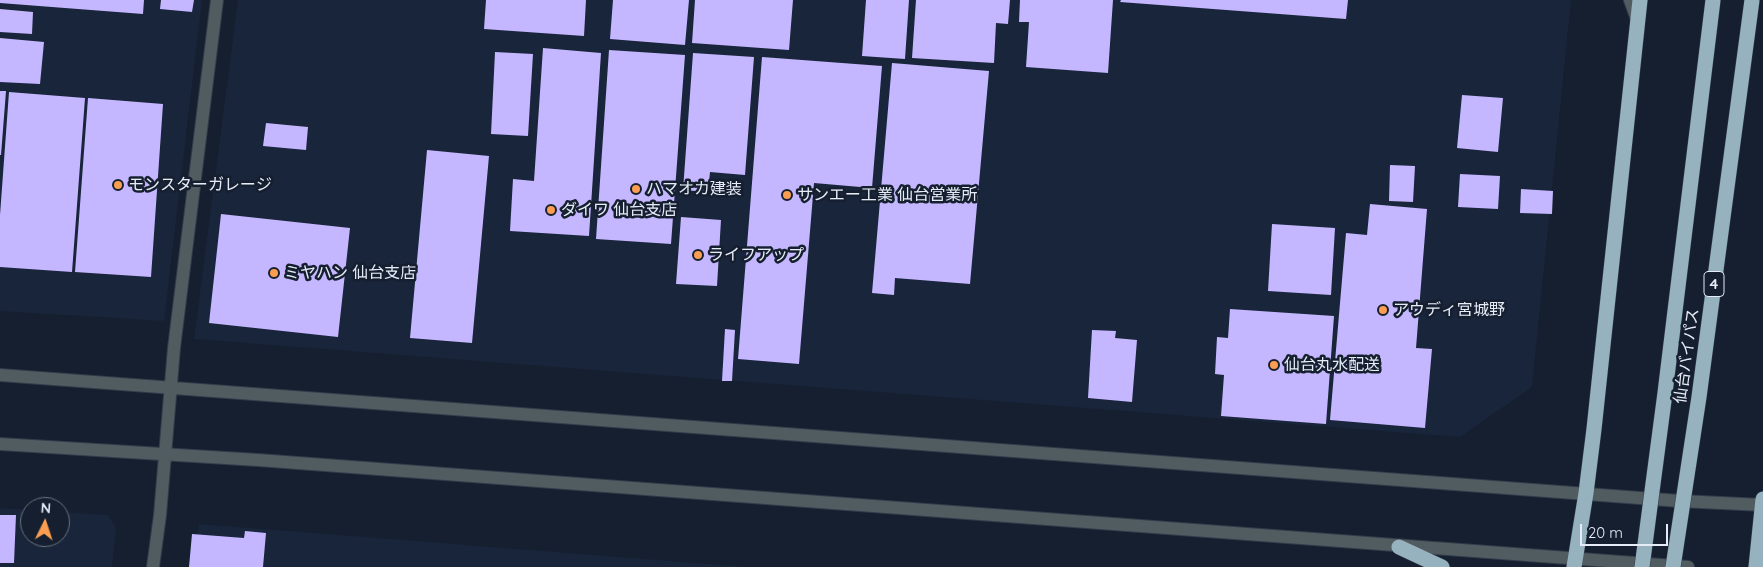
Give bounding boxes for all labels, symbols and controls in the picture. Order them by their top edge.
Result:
place label: モンスターガレージ [128,175,272,195]
marker: モンスターガレージ [112,179,124,191]
place label: ハマオカ建装 [646,179,742,199]
marker: ハマオカ建装 [630,183,642,195]
place label: サンエー工業 仙台営業所 [797,185,977,205]
marker: サンエー工業 仙台営業所 [781,189,793,201]
place label: ダイワ 仙台支店 [561,200,677,220]
marker: ダイワ 仙台支店 [545,204,557,216]
place label: ライフアップ [708,245,804,265]
marker: ライフアップ [692,249,704,261]
place label: ミヤハン 仙台支店 [284,263,416,283]
marker: ミヤハン 仙台支店 [268,267,280,279]
road number: 4 [1704,272,1724,296]
place label: アウディ宮城野 [1393,300,1505,320]
marker: アウディ宮城野 [1377,304,1389,316]
street label: 仙台バイパス [1671,307,1703,405]
place label: 仙台丸水配送 [1284,355,1380,375]
marker: 仙台丸水配送 [1268,359,1280,371]
north arrow [20,497,70,547]
text: N [40,499,52,517]
scale bar [1583,514,1670,546]
text: 20 m [1588,523,1623,542]

